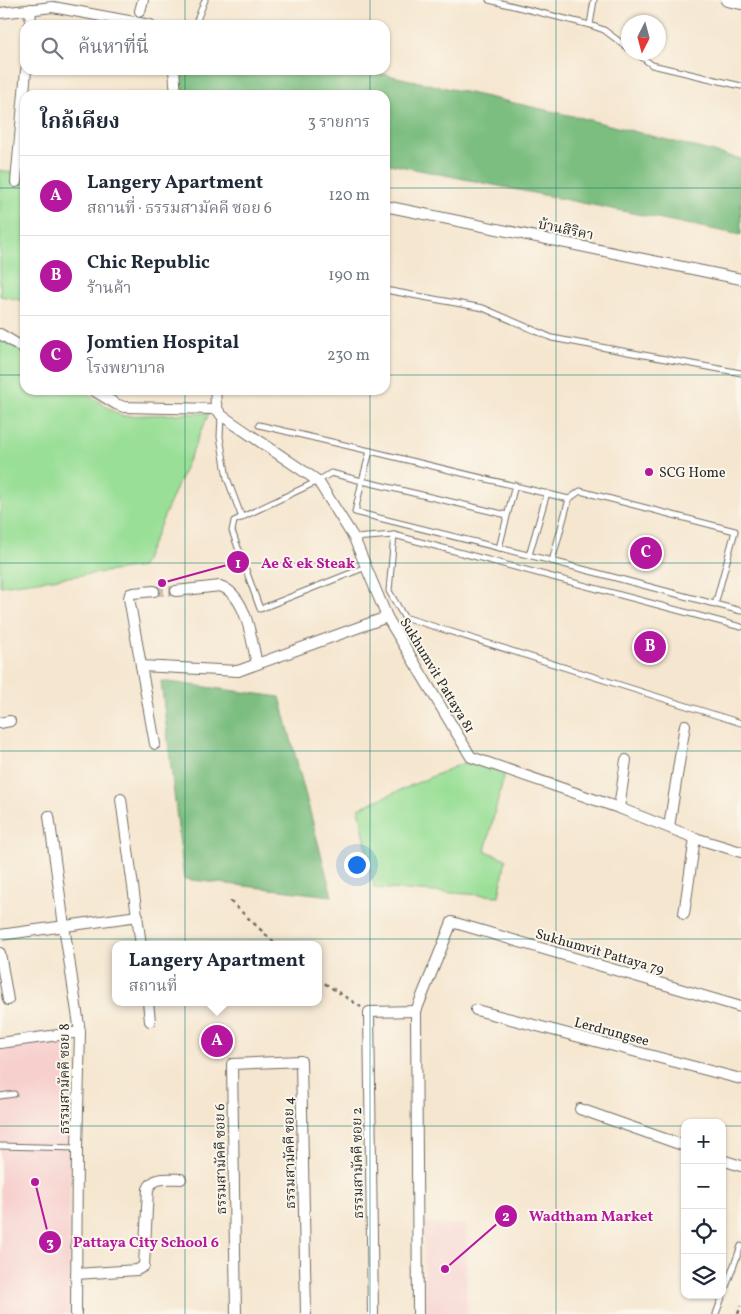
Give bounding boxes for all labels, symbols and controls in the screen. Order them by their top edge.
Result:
north arrow [621,15,666,60]
search box [20,20,390,75]
icon: search [38,34,66,62]
text: ค้นหาที่นี่ [78,35,149,61]
text: ใกล้เคียง [40,108,120,137]
text: 3 รายการ [308,112,370,134]
text: Langery Apartment [87,170,263,196]
text: A [50,185,62,207]
text: 120 m [328,185,370,207]
text: สถานที่ · ธรรมสามัคคี ซอย 6 [87,198,272,220]
street label: บ้านสิริคา [536,215,595,246]
text: Chic Republic [87,250,210,276]
text: B [51,265,61,287]
text: 190 m [328,265,370,287]
text: ร้านค้า [87,278,131,300]
text: Jomtien Hospital [87,330,239,356]
text: C [51,345,61,367]
text: 230 m [327,345,370,367]
text: โรงพยาบาล [87,358,165,380]
place label: SCG Home [659,464,726,483]
marker: SCG Home [643,466,655,478]
pin: C [630,534,662,572]
callout: Ae & ek Steak [226,547,365,577]
text: 1 [235,554,241,575]
text: Ae & ek Steak [261,554,355,575]
street label: Sukhumvit Pattaya 81 [395,614,479,737]
pin: B [634,628,666,666]
your location [344,852,370,878]
street label: Sukhumvit Pattaya 79 [533,925,666,980]
popup [112,941,322,1006]
text: Langery Apartment [129,948,305,974]
text: สถานที่ [129,976,177,998]
street label: Lerdrungsee [572,1013,651,1052]
pin: A [201,1022,233,1060]
street label: ธรรมสามัคคี ซอย 8 [56,1023,75,1135]
street label: ธรรมสามัคคี ซอย 4 [280,1097,301,1209]
street label: ธรรมสามัคคี ซอย 6 [211,1103,232,1215]
street label: ธรรมสามัคคี ซอย 2 [348,1107,369,1219]
map controls [681,1119,726,1299]
button: + [681,1119,726,1164]
button: − [681,1164,726,1209]
callout: Wadtham Market [494,1201,663,1231]
text: 2 [502,1207,510,1228]
text: Wadtham Market [529,1207,653,1228]
button: locate [681,1209,726,1254]
callout: Pattaya City School 6 [38,1227,229,1257]
text: 3 [46,1233,54,1254]
text: Pattaya City School 6 [73,1233,219,1254]
button: layers [681,1254,726,1299]

